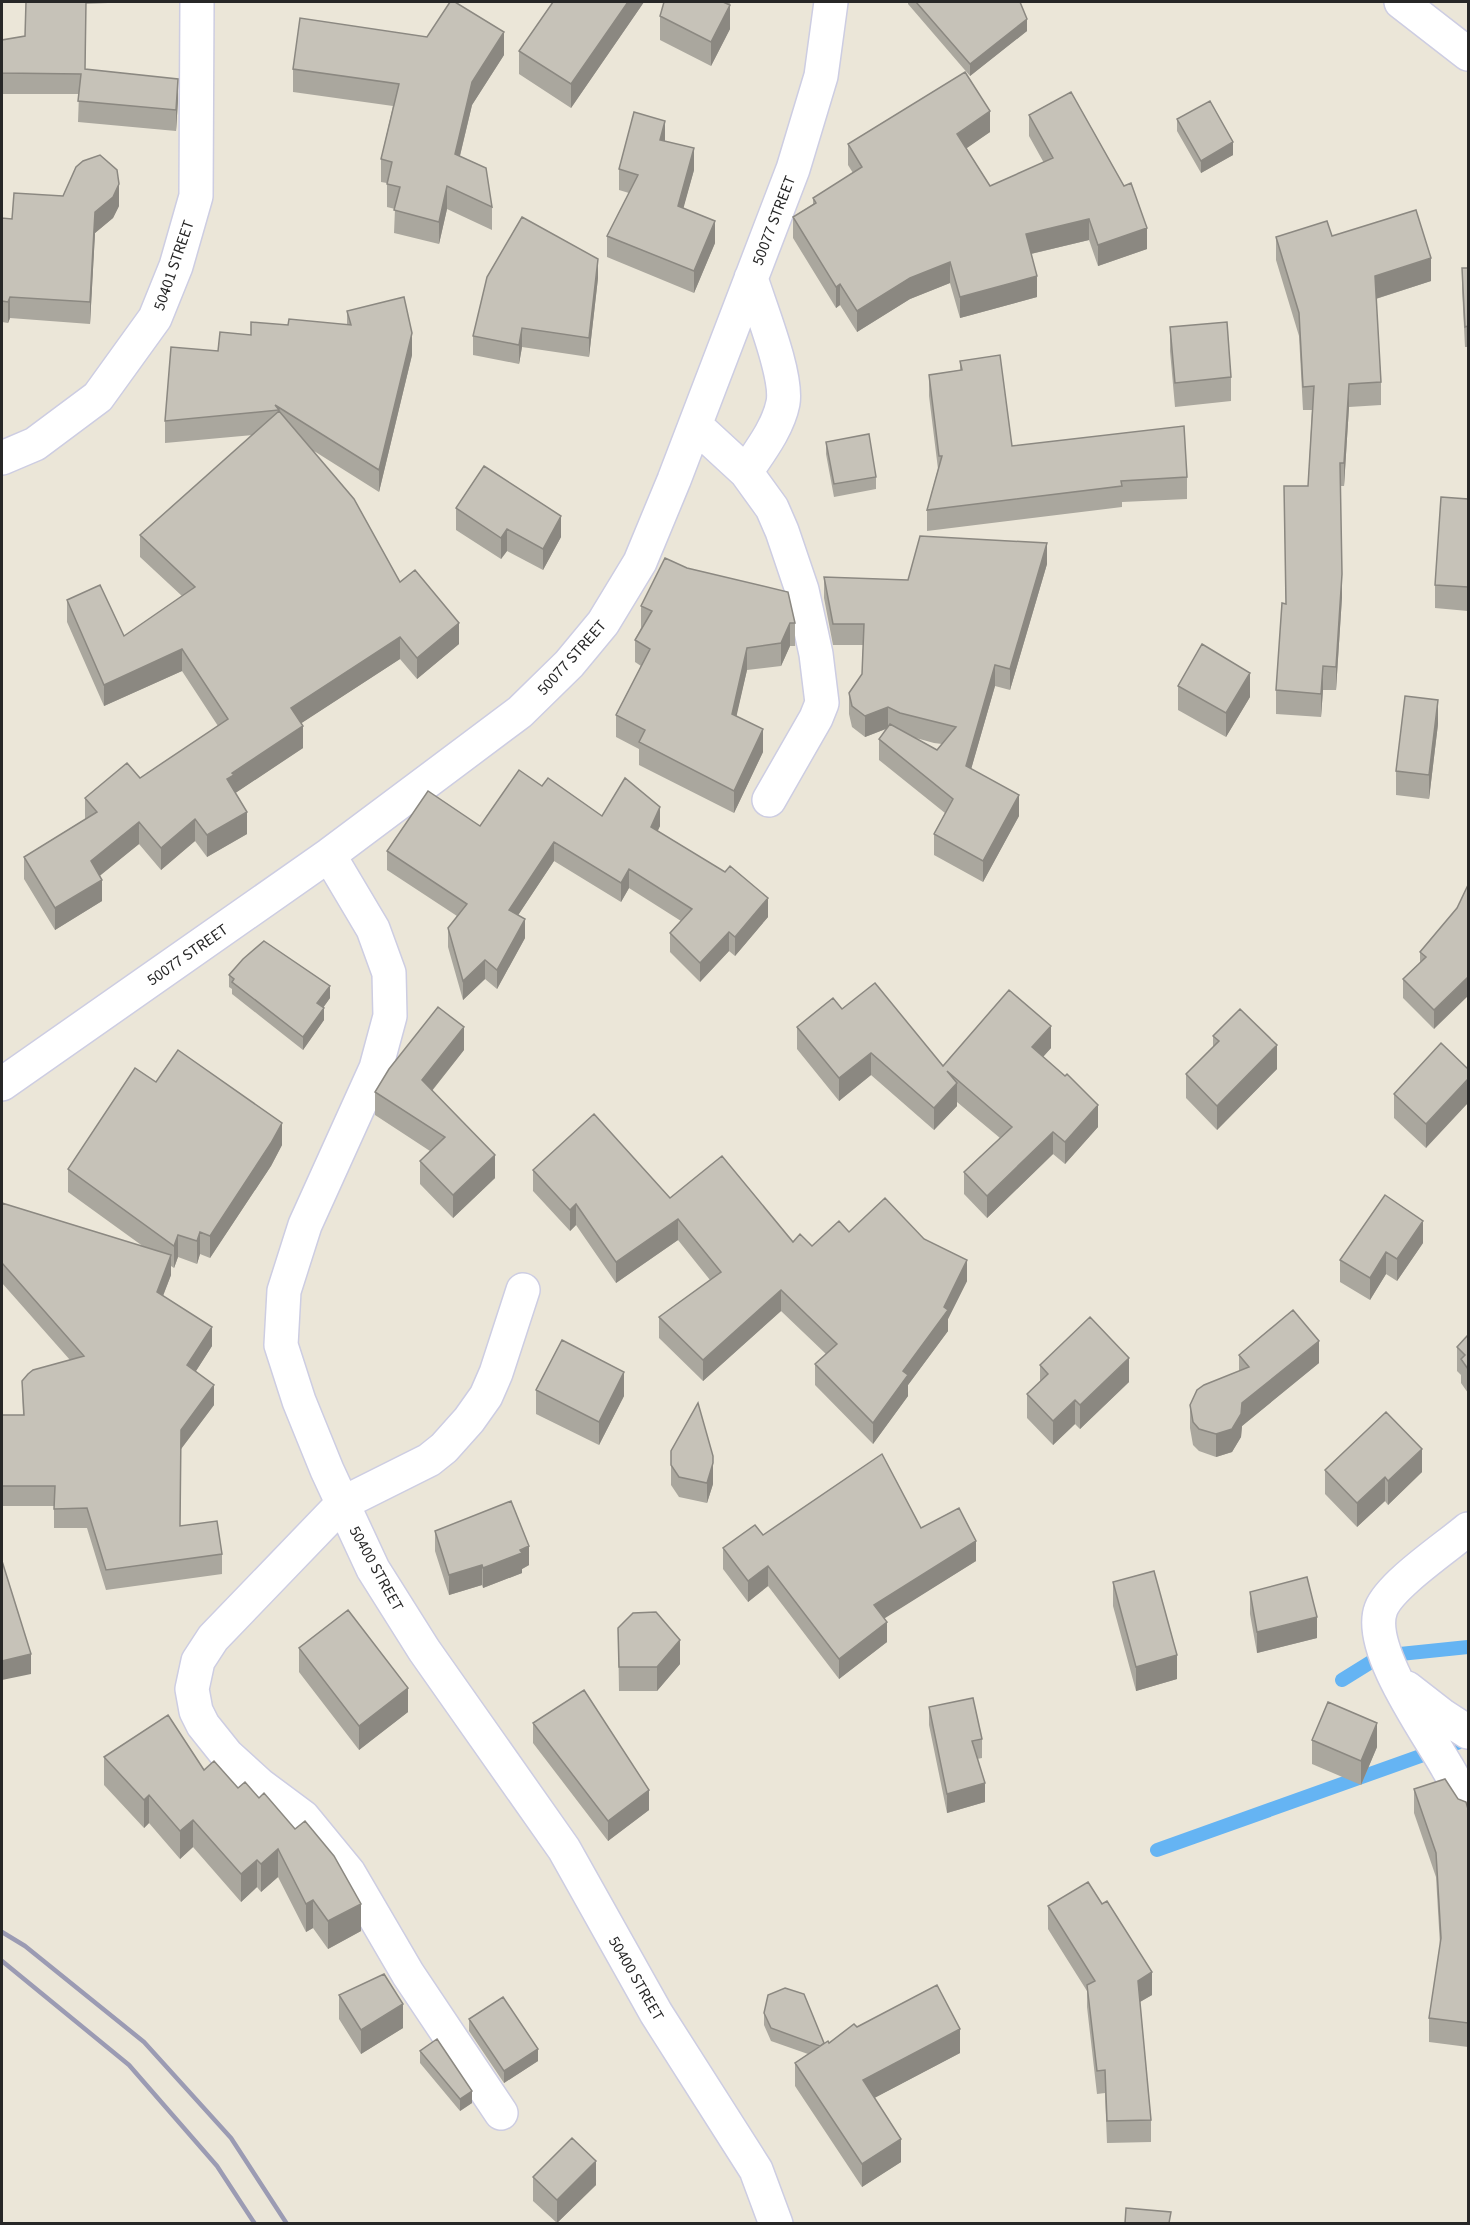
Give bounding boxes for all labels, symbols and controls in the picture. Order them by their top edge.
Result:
street label: 50077 STREET [747,172,801,268]
street label: 50401 STREET [148,217,200,313]
street label: 50077 STREET [532,615,612,700]
street label: 50077 STREET [143,919,233,991]
street label: 50400 STREET [344,1522,409,1615]
street label: 50400 STREET [603,1932,669,2025]

